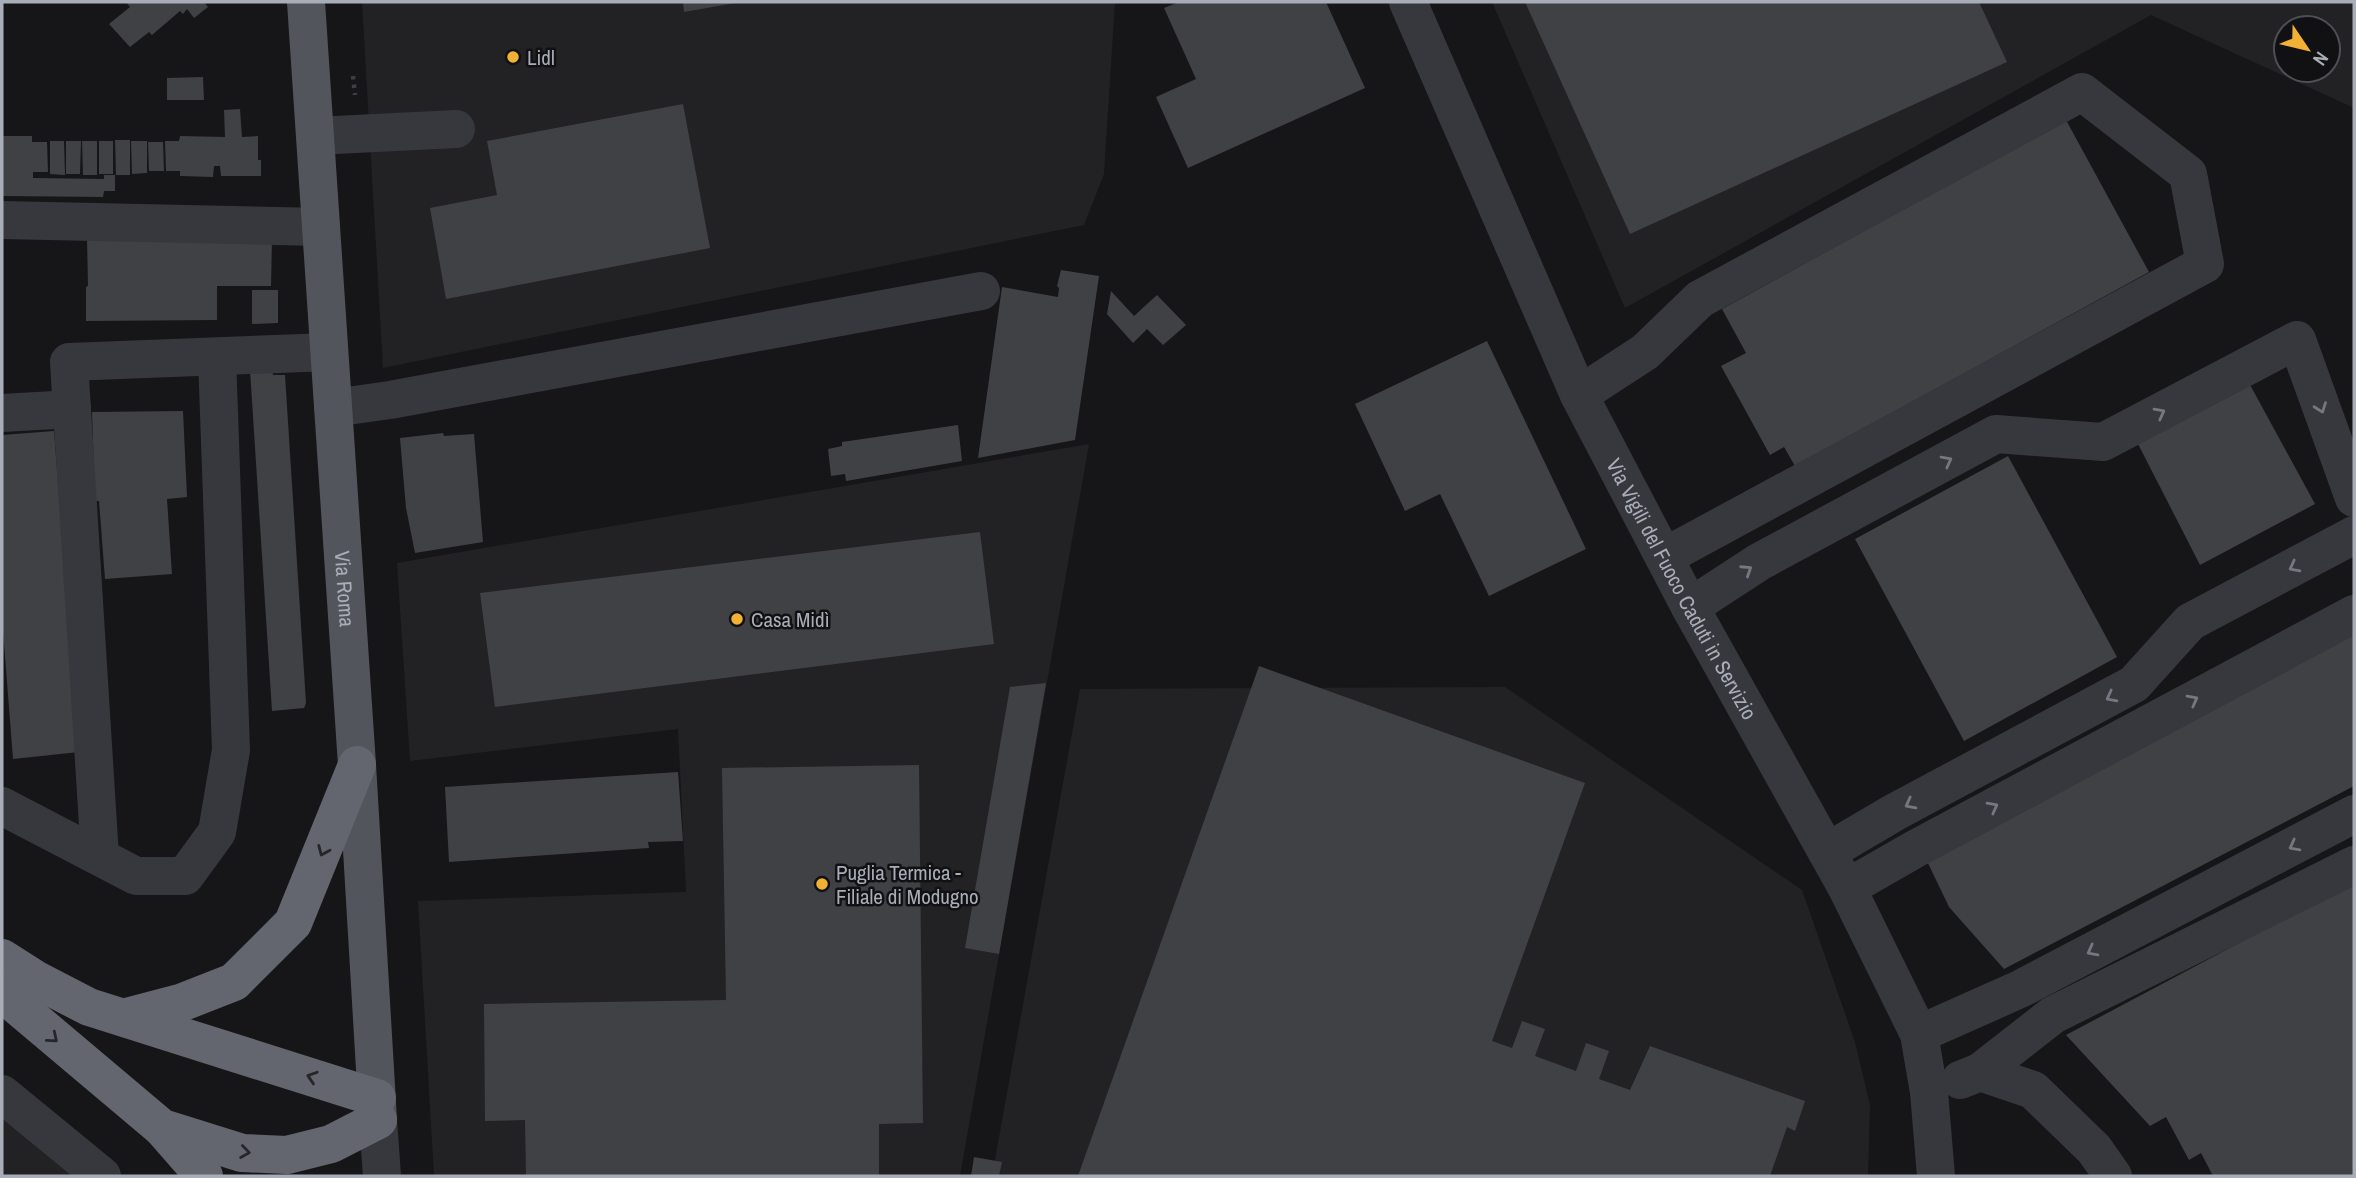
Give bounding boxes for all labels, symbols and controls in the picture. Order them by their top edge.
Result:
north arrow [2272,14,2342,84]
place label: Lidl [527,43,555,72]
text: N [2307,47,2335,71]
marker: Lidl [505,49,521,65]
one-way arrow [2313,401,2327,413]
one-way arrow [2152,407,2165,421]
street label: Via Vigili del Fuoco Caduti in Servizio [1600,453,1764,724]
one-way arrow [1939,455,1952,469]
street label: Via Roma [328,550,362,628]
one-way arrow [2289,559,2301,572]
one-way arrow [1739,566,1752,578]
place label: Casa Midì [751,605,829,634]
marker: Casa Midì [729,611,745,627]
one-way arrow [2106,689,2118,702]
one-way arrow [2186,695,2199,709]
one-way arrow [1905,796,1918,809]
one-way arrow [1985,802,1998,816]
one-way arrow [2289,838,2301,851]
one-way arrow [317,844,331,856]
place label: Puglia Termica - Filiale di Modugno [836,858,979,911]
marker: Puglia Termica - Filiale di Modugno [814,876,830,892]
one-way arrow [2087,943,2099,957]
one-way arrow [45,1030,58,1042]
one-way arrow [307,1071,319,1086]
one-way arrow [239,1144,251,1159]

